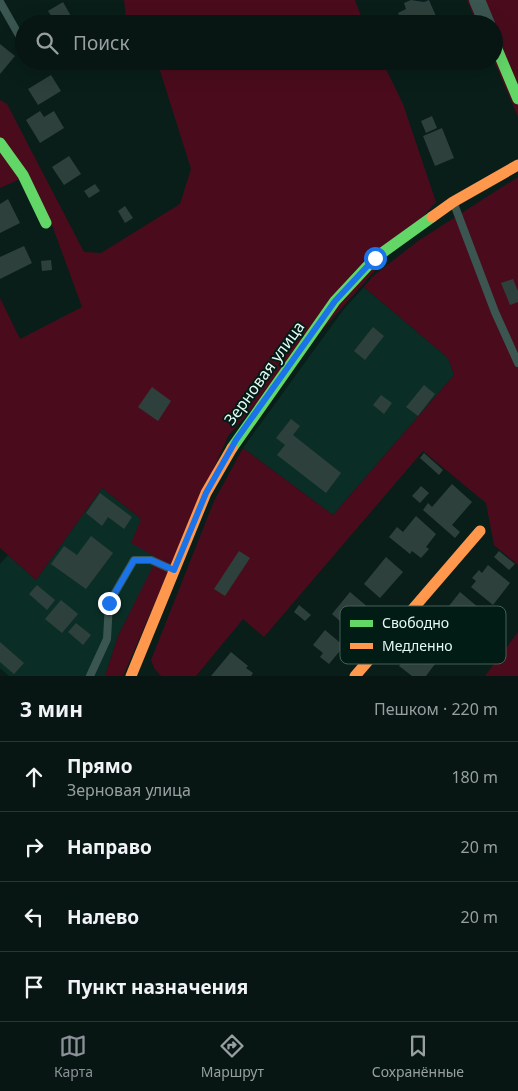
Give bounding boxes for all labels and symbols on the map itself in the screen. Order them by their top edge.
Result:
route start [364,247,387,270]
street label: Зерновая улица [219,316,309,430]
route end [98,592,121,615]
legend [340,606,506,664]
text: Свободно [382,613,449,632]
text: Медленно [382,636,453,655]

